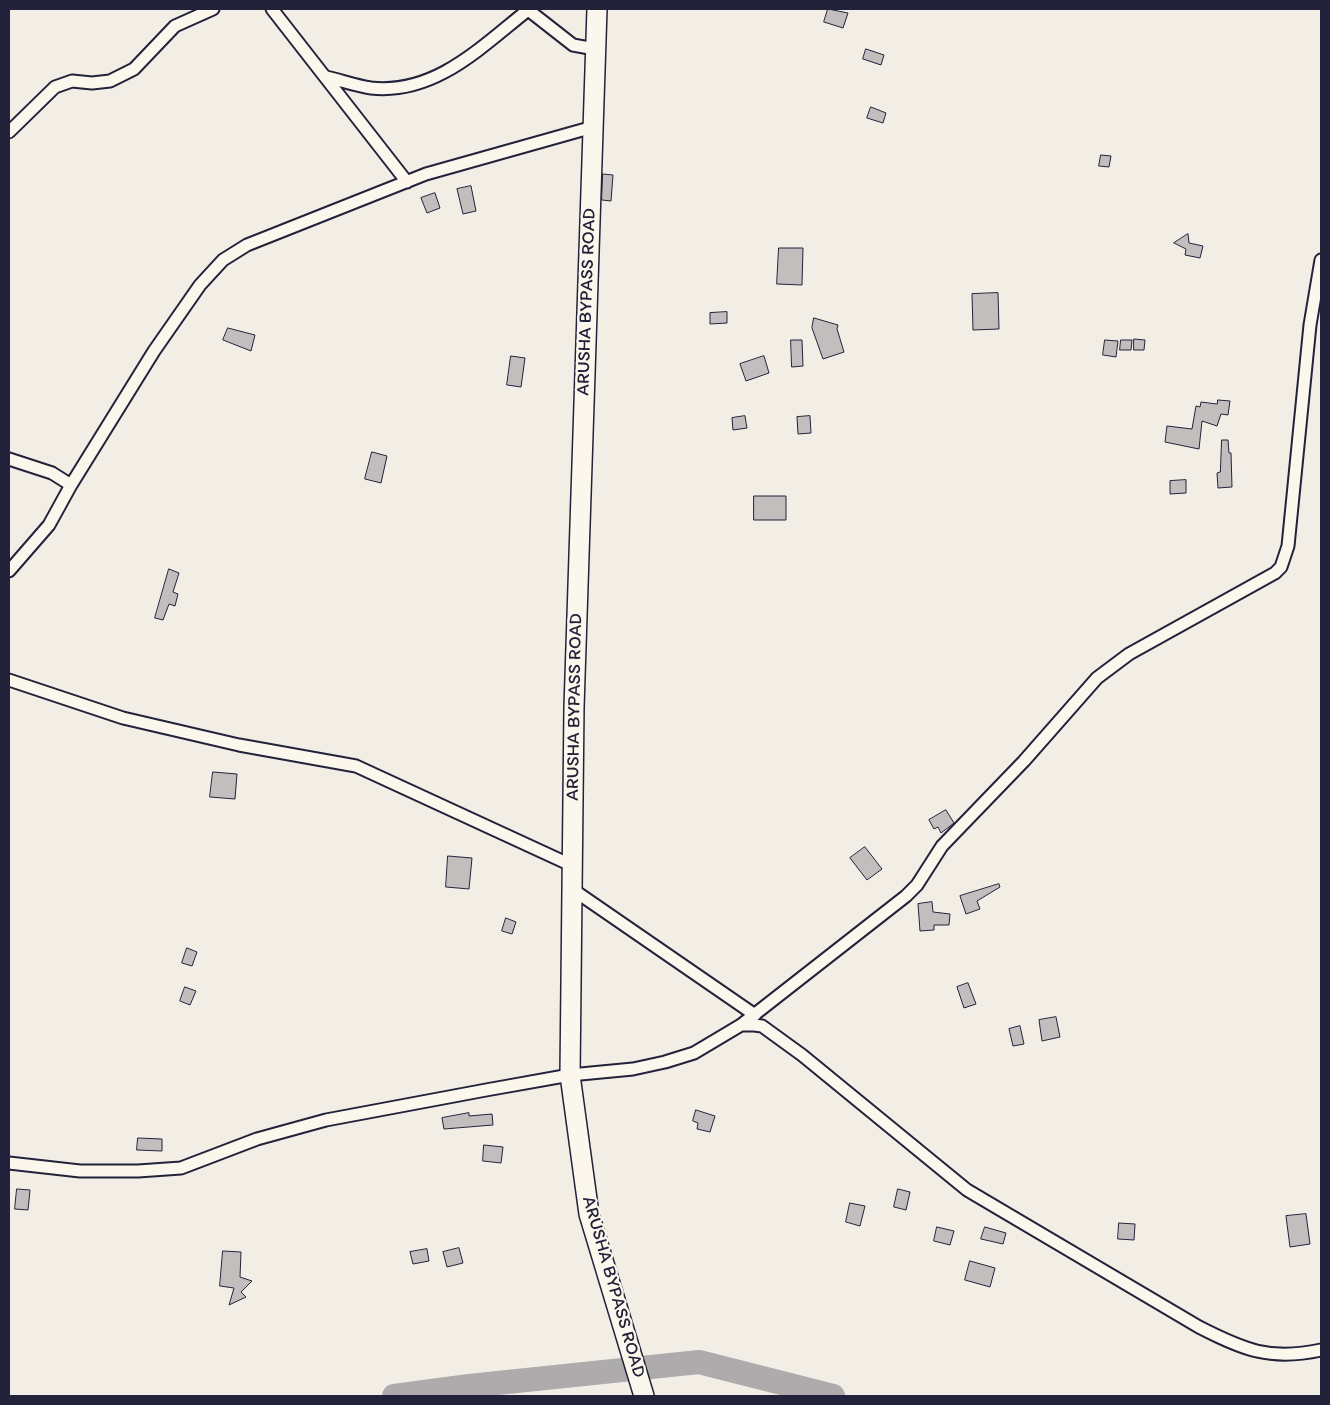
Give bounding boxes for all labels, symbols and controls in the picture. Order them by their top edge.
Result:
street label: ARUSHA BYPASS ROAD [573,208,601,396]
street label: ARUSHA BYPASS ROAD [563,613,587,801]
street label: ARUSHA BYPASS ROAD [577,1194,649,1380]

